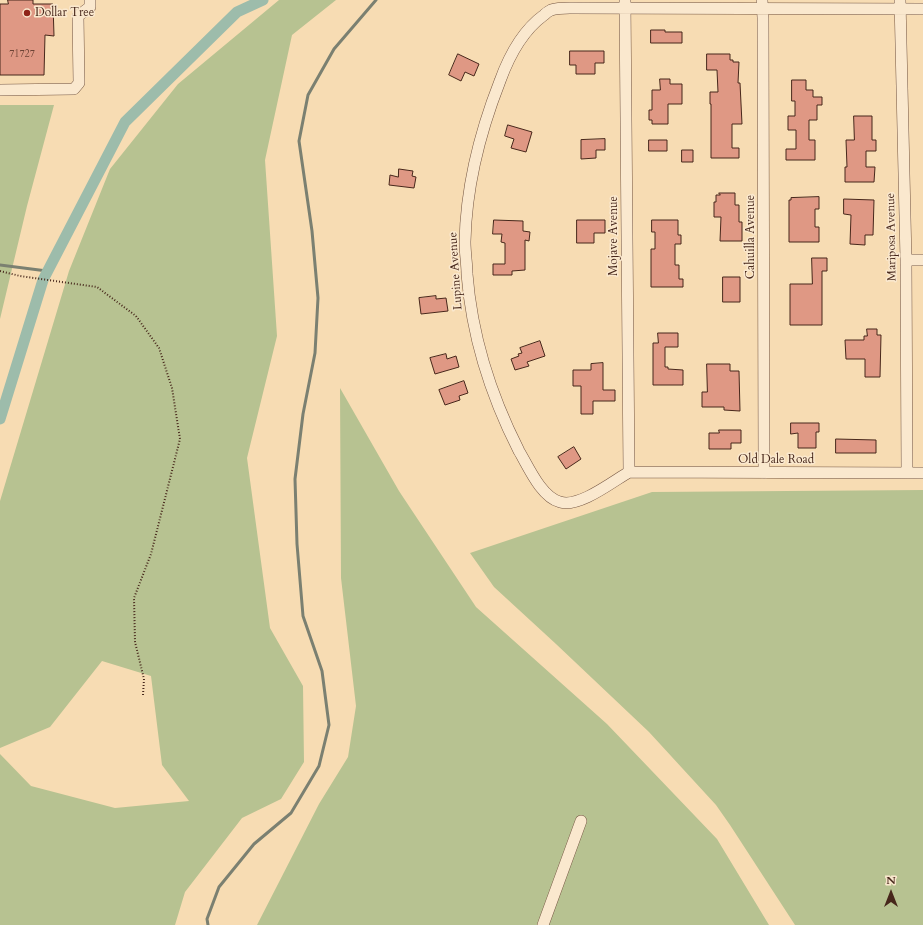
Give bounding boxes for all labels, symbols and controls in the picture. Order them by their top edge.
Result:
place label: Dollar Tree [35,6,94,20]
marker: Dollar Tree [22,8,32,18]
house number: 71727 [9,49,35,61]
street label: Mariposa Avenue [884,193,900,281]
street label: Cahuilla Avenue [744,195,758,279]
street label: Mojave Avenue [607,196,621,276]
street label: Lupine Avenue [446,232,466,310]
street label: Old Dale Road [738,453,814,467]
north arrow [871,873,911,913]
text: N [886,873,896,888]

